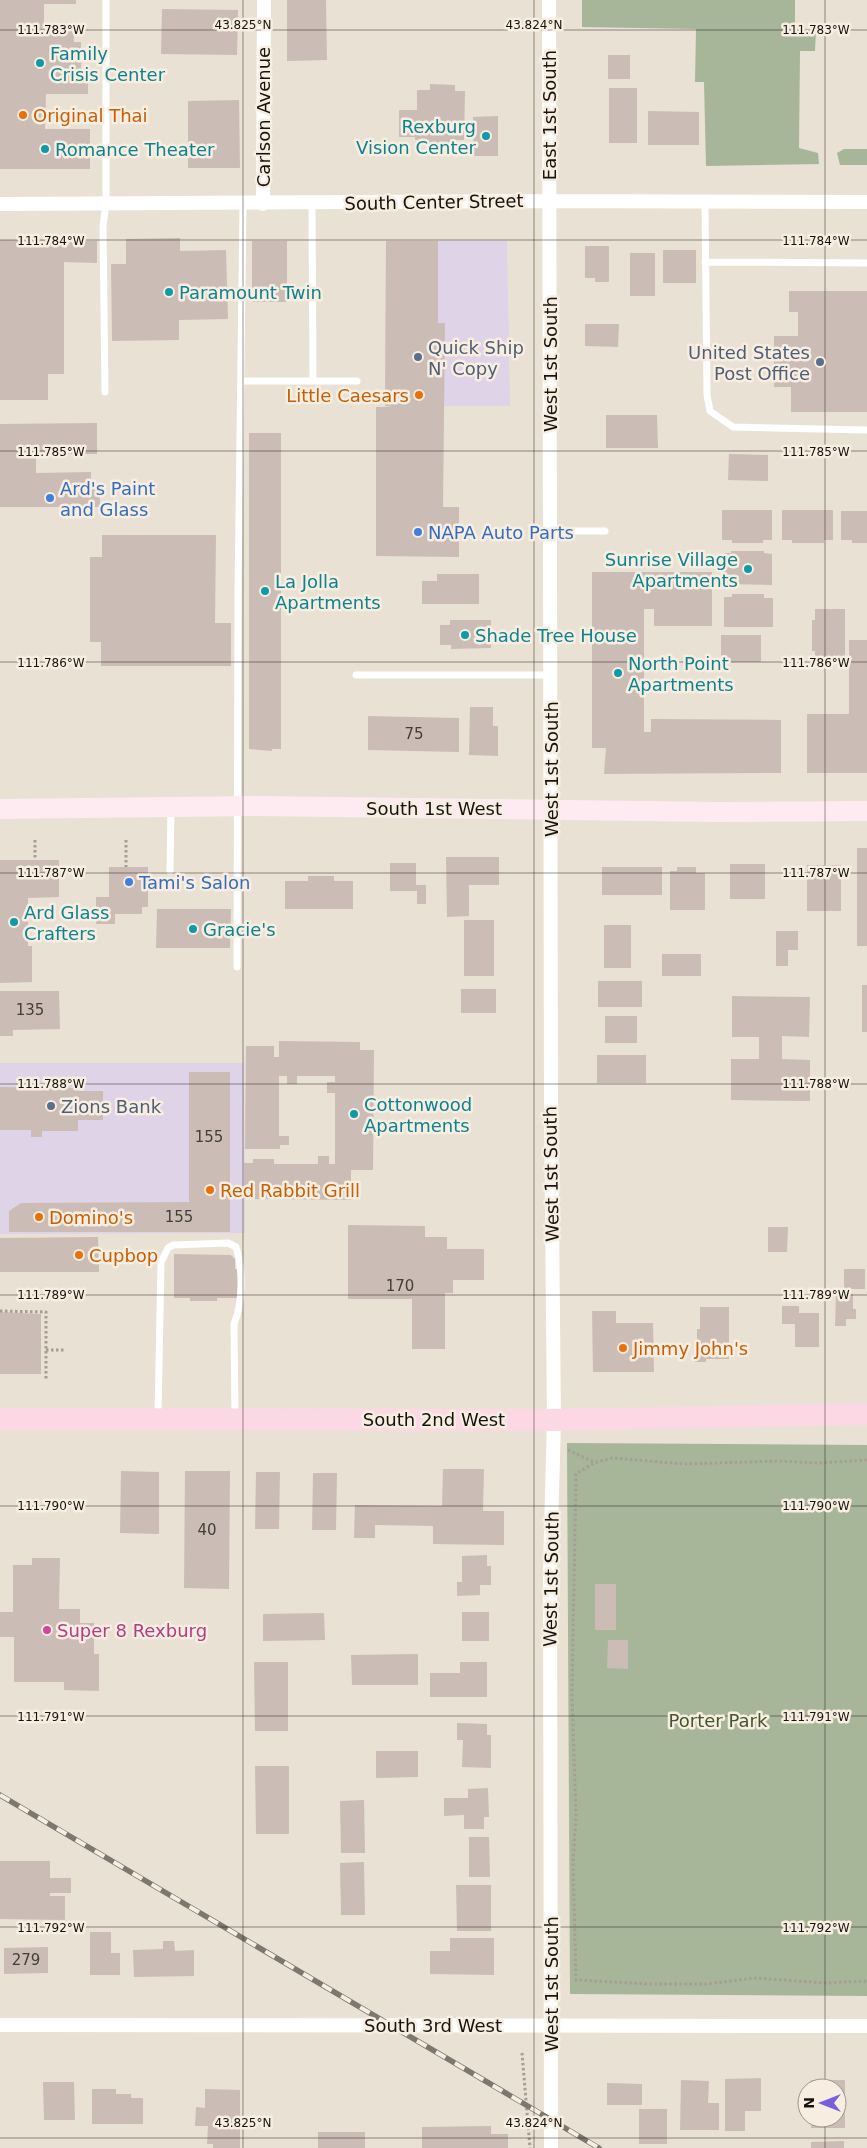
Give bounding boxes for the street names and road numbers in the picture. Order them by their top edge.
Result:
street label: Carlson Avenue [253,47,274,187]
street label: East 1st South [539,50,560,180]
street label: South Center Street [344,190,524,214]
street label: West 1st South [540,296,561,432]
street label: West 1st South [541,701,562,837]
street label: South 1st West [366,798,502,819]
street label: West 1st South [539,1106,563,1242]
street label: South 2nd West [363,1409,505,1430]
street label: West 1st South [539,1511,563,1647]
street label: West 1st South [541,1916,562,2052]
street label: South 3rd West [364,2015,502,2036]

